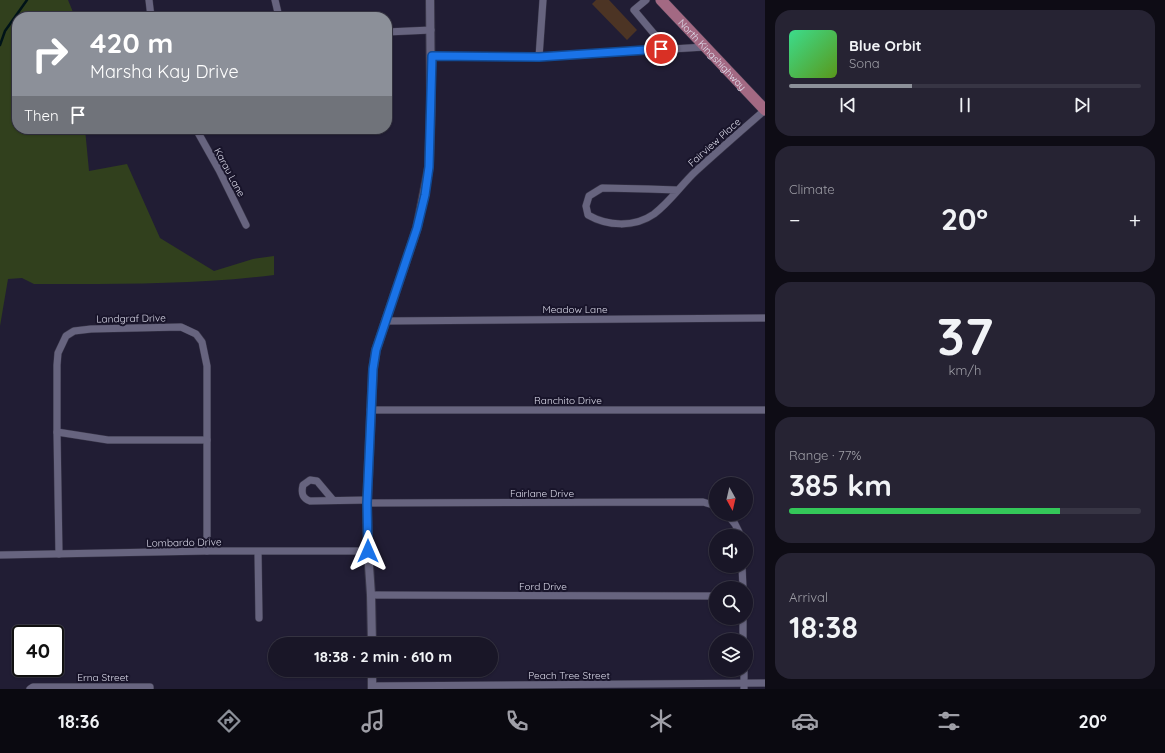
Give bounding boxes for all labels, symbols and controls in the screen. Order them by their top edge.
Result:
street label: North Kingshighway [675,16,749,93]
text: 420 m [90,25,173,60]
icon: right [24,28,76,80]
pin [644,32,678,66]
text: Blue Orbit [849,36,922,55]
icon: arrive [650,38,672,60]
text: Sona [849,55,880,71]
text: Marsha Kay Drive [90,60,239,83]
icon: previous [837,94,859,116]
icon: pause [954,94,976,116]
icon: next [1071,94,1093,116]
icon: arrive [67,104,89,126]
text: Then [24,106,59,125]
street label: Fairview Place [685,115,744,169]
street label: Karau Lane [211,145,248,199]
text: Climate [789,181,835,197]
text: 20° [941,200,988,238]
text: − [789,206,800,234]
text: + [1129,206,1141,234]
street label: Meadow Lane [542,303,608,316]
text: 37 [937,303,993,368]
street label: Landgraf Drive [96,311,166,326]
text: km/h [949,362,981,378]
street label: Ranchito Drive [534,394,602,407]
text: Range · 77% [789,447,861,463]
text: 385 km [789,466,892,504]
north arrow [709,477,753,521]
map controls [709,477,753,677]
street label: Fairlane Drive [510,487,574,500]
button: sound [709,529,753,573]
position arrow [347,530,389,572]
street label: Lombardo Drive [146,535,222,550]
street label: Ford Drive [519,580,567,593]
button: search [709,581,753,625]
text: Arrival [789,589,828,605]
text: 18:38 [789,608,858,646]
speed limit sign: 40 [12,625,64,677]
button: layers [709,633,753,677]
text: 18:38 · 2 min · 610 m [314,647,452,666]
street label: Peach Tree Street [528,669,610,682]
street label: Erna Street [77,671,129,684]
icon: directions [215,707,243,735]
icon: music [359,707,387,735]
icon: phone [503,707,531,735]
icon: climate [647,707,675,735]
icon: car [791,707,819,735]
icon: filters [935,707,963,735]
text: 18:36 [58,710,99,733]
text: 20° [1079,710,1107,733]

